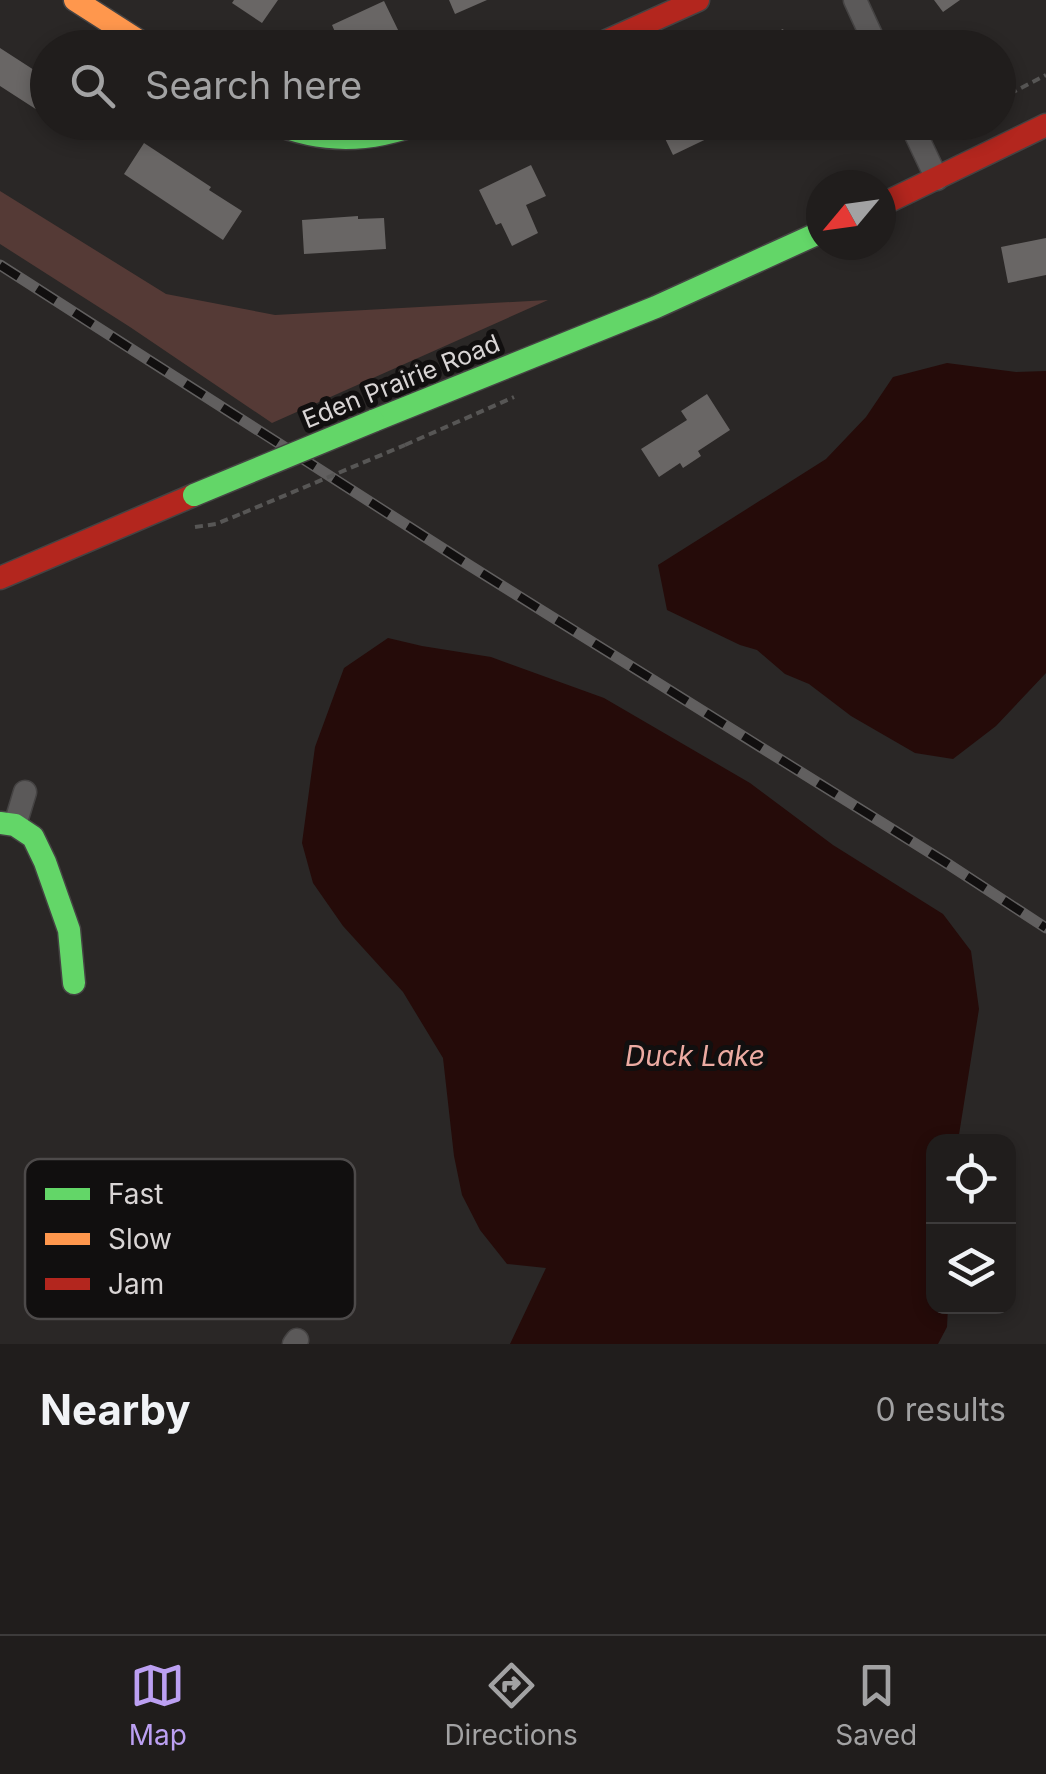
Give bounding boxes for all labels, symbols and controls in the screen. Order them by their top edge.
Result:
search box [30,30,1016,140]
icon: search [65,58,120,113]
text: Search here [145,62,362,108]
north arrow [806,170,896,260]
street label: Eden Prairie Road [298,328,504,434]
water label: Duck Lake [625,1039,765,1073]
map controls [926,1134,1016,1314]
button: locate [926,1134,1016,1224]
legend [25,1159,355,1319]
text: Fast [108,1177,164,1211]
text: Slow [108,1222,172,1256]
button: layers [926,1224,1016,1314]
text: Jam [108,1267,164,1301]
text: Nearby [40,1384,191,1435]
text: 0 results [876,1390,1006,1429]
tab: Map [129,1658,187,1752]
tab: Directions [444,1658,578,1752]
tab: Saved [835,1658,917,1752]

